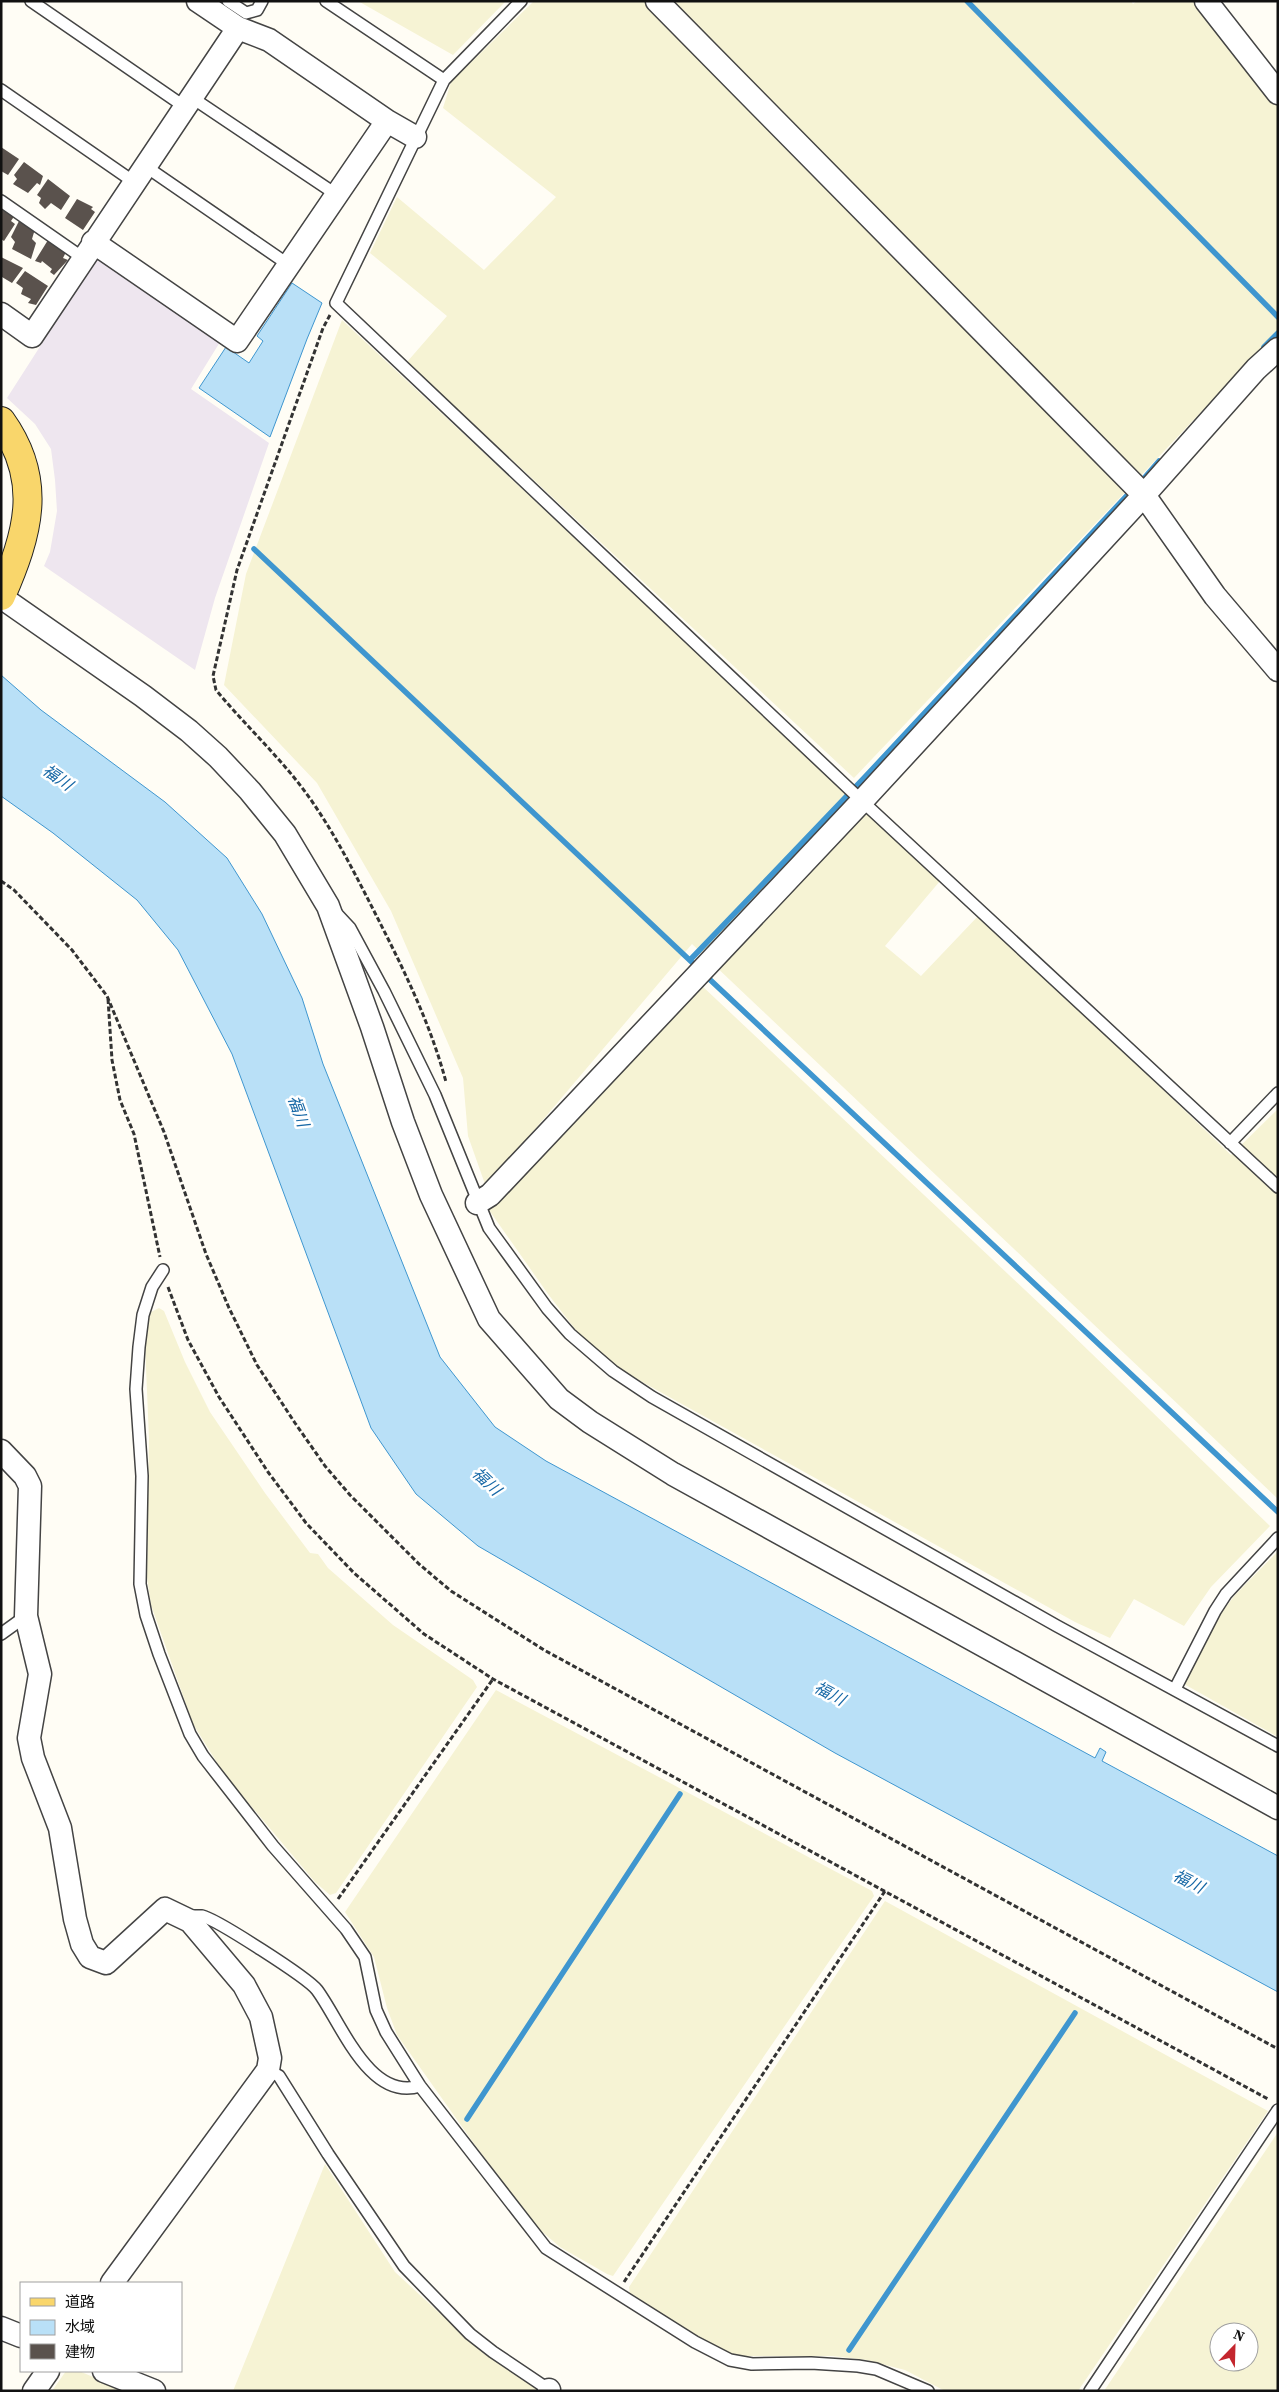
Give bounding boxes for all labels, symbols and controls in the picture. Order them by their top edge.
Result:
water label: 福川 [39,759,79,796]
water label: 福川 [283,1092,315,1132]
water label: 福川 [468,1462,508,1501]
water label: 福川 [811,1676,851,1711]
water label: 福川 [1170,1864,1210,1899]
legend [20,2282,182,2372]
text: 道路 [65,2291,95,2312]
text: 水域 [65,2316,95,2337]
north arrow [1209,2322,1259,2372]
text: N [1230,2324,1248,2346]
text: 建物 [65,2341,95,2362]

